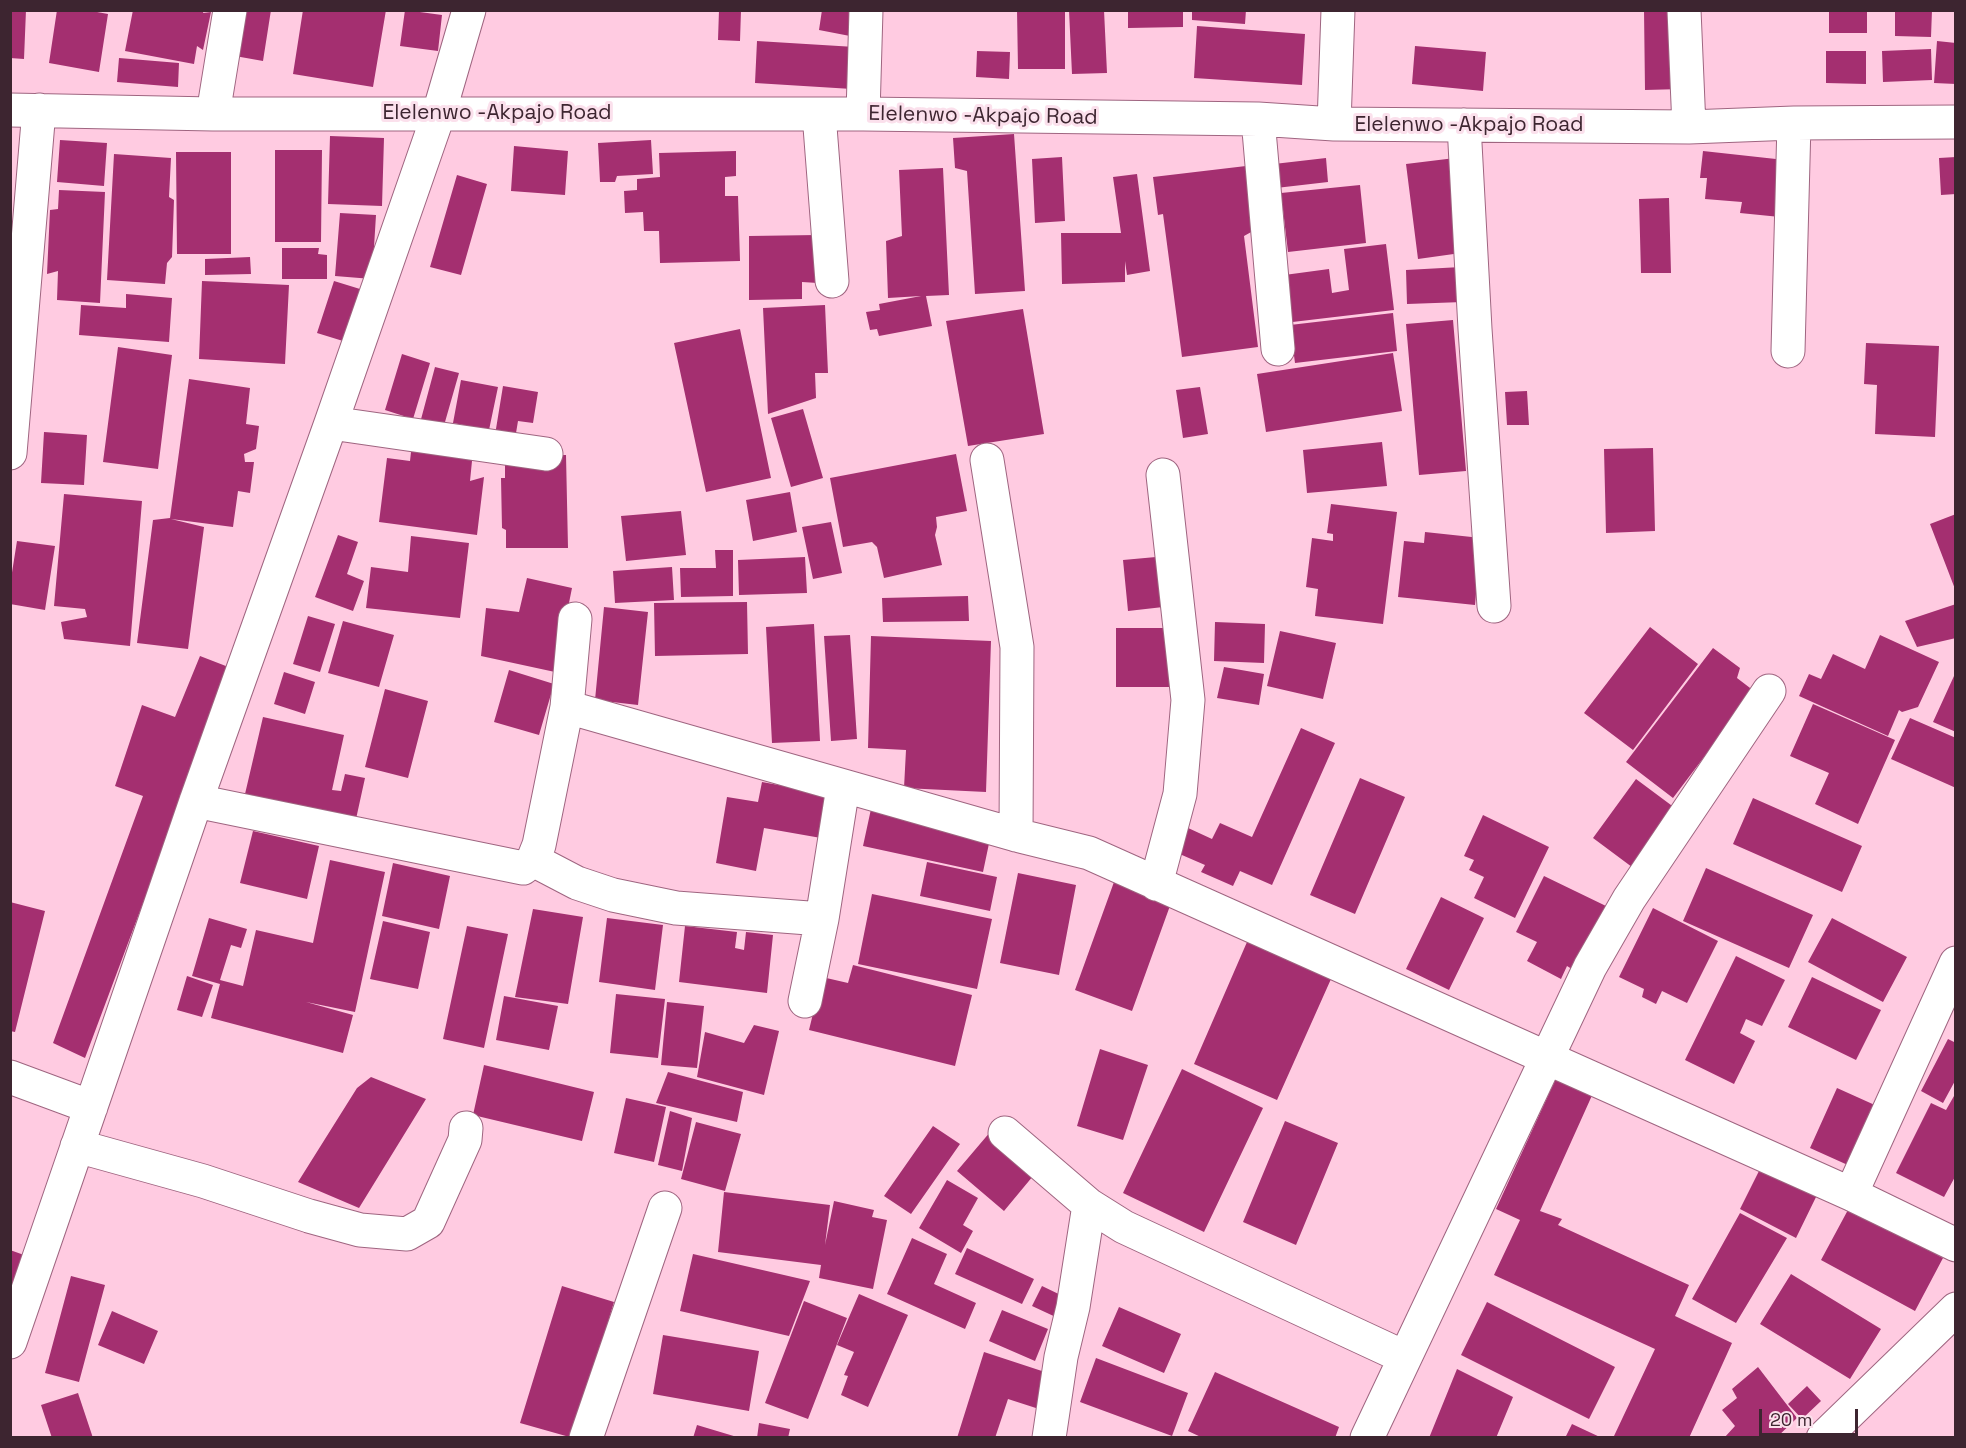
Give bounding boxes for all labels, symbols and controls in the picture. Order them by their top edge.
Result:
street label: Elelenwo -Akpajo Road [382,100,612,126]
street label: Elelenwo -Akpajo Road [868,101,1098,131]
street label: Elelenwo -Akpajo Road [1354,112,1584,138]
scale bar [1762,1397,1861,1435]
text: 20 m [1770,1408,1813,1431]

